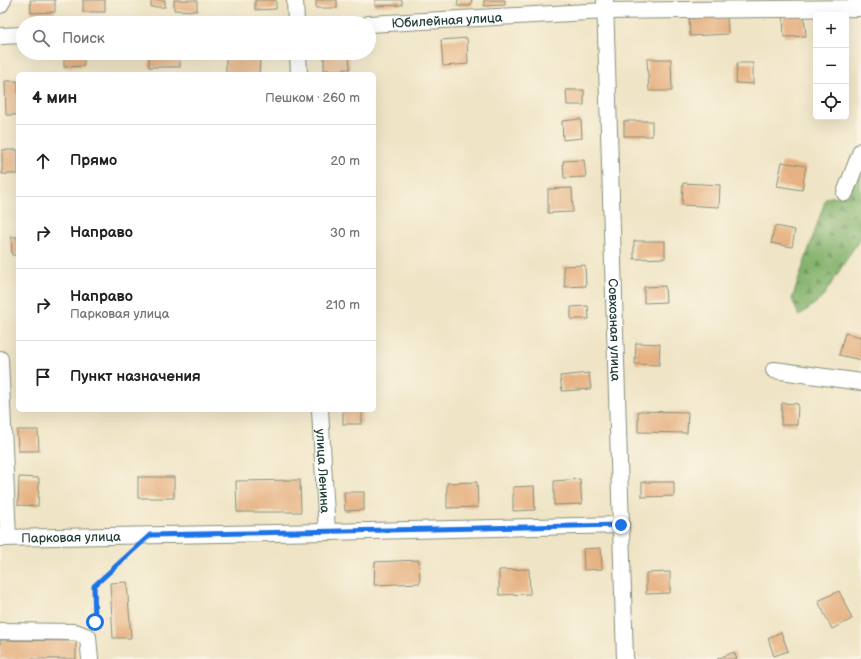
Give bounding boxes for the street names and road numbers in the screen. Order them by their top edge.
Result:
street label: Юбилейная улица [391,10,503,32]
street label: Совхозная улица [604,278,624,382]
street label: улица Ленина [312,428,333,514]
street label: Парковая улица [21,529,121,547]

